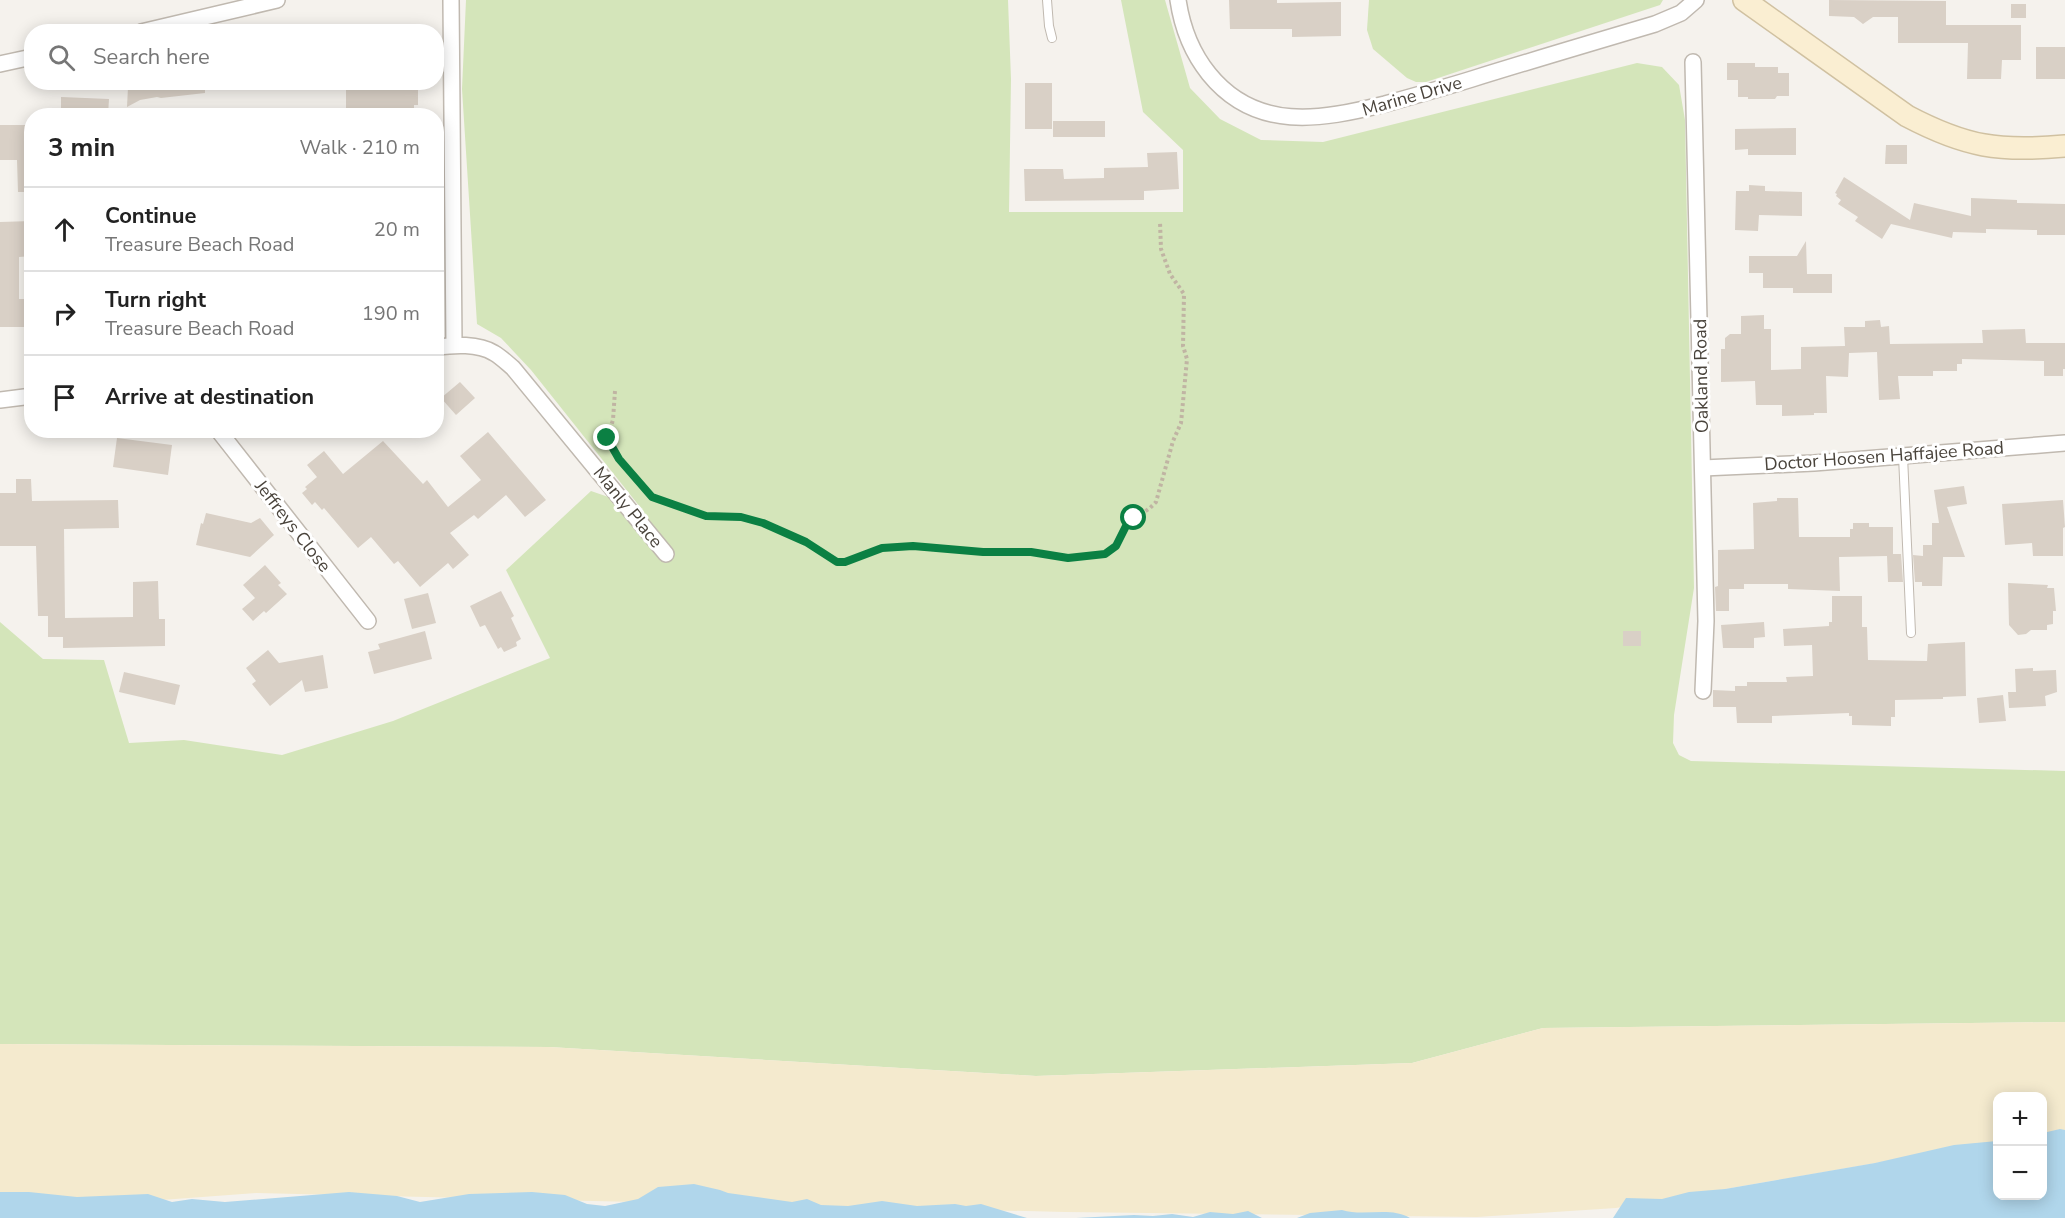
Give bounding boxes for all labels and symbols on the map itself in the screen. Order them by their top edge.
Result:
street label: Marine Drive [1359,70,1465,122]
street label: Oakland Road [1688,319,1714,433]
route end [593,424,619,450]
street label: Doctor Hoosen Haffajee Road [1763,436,2005,476]
street label: Manly Place [588,461,668,553]
street label: Jeffreys Close [249,474,337,577]
route start [1120,504,1146,530]

